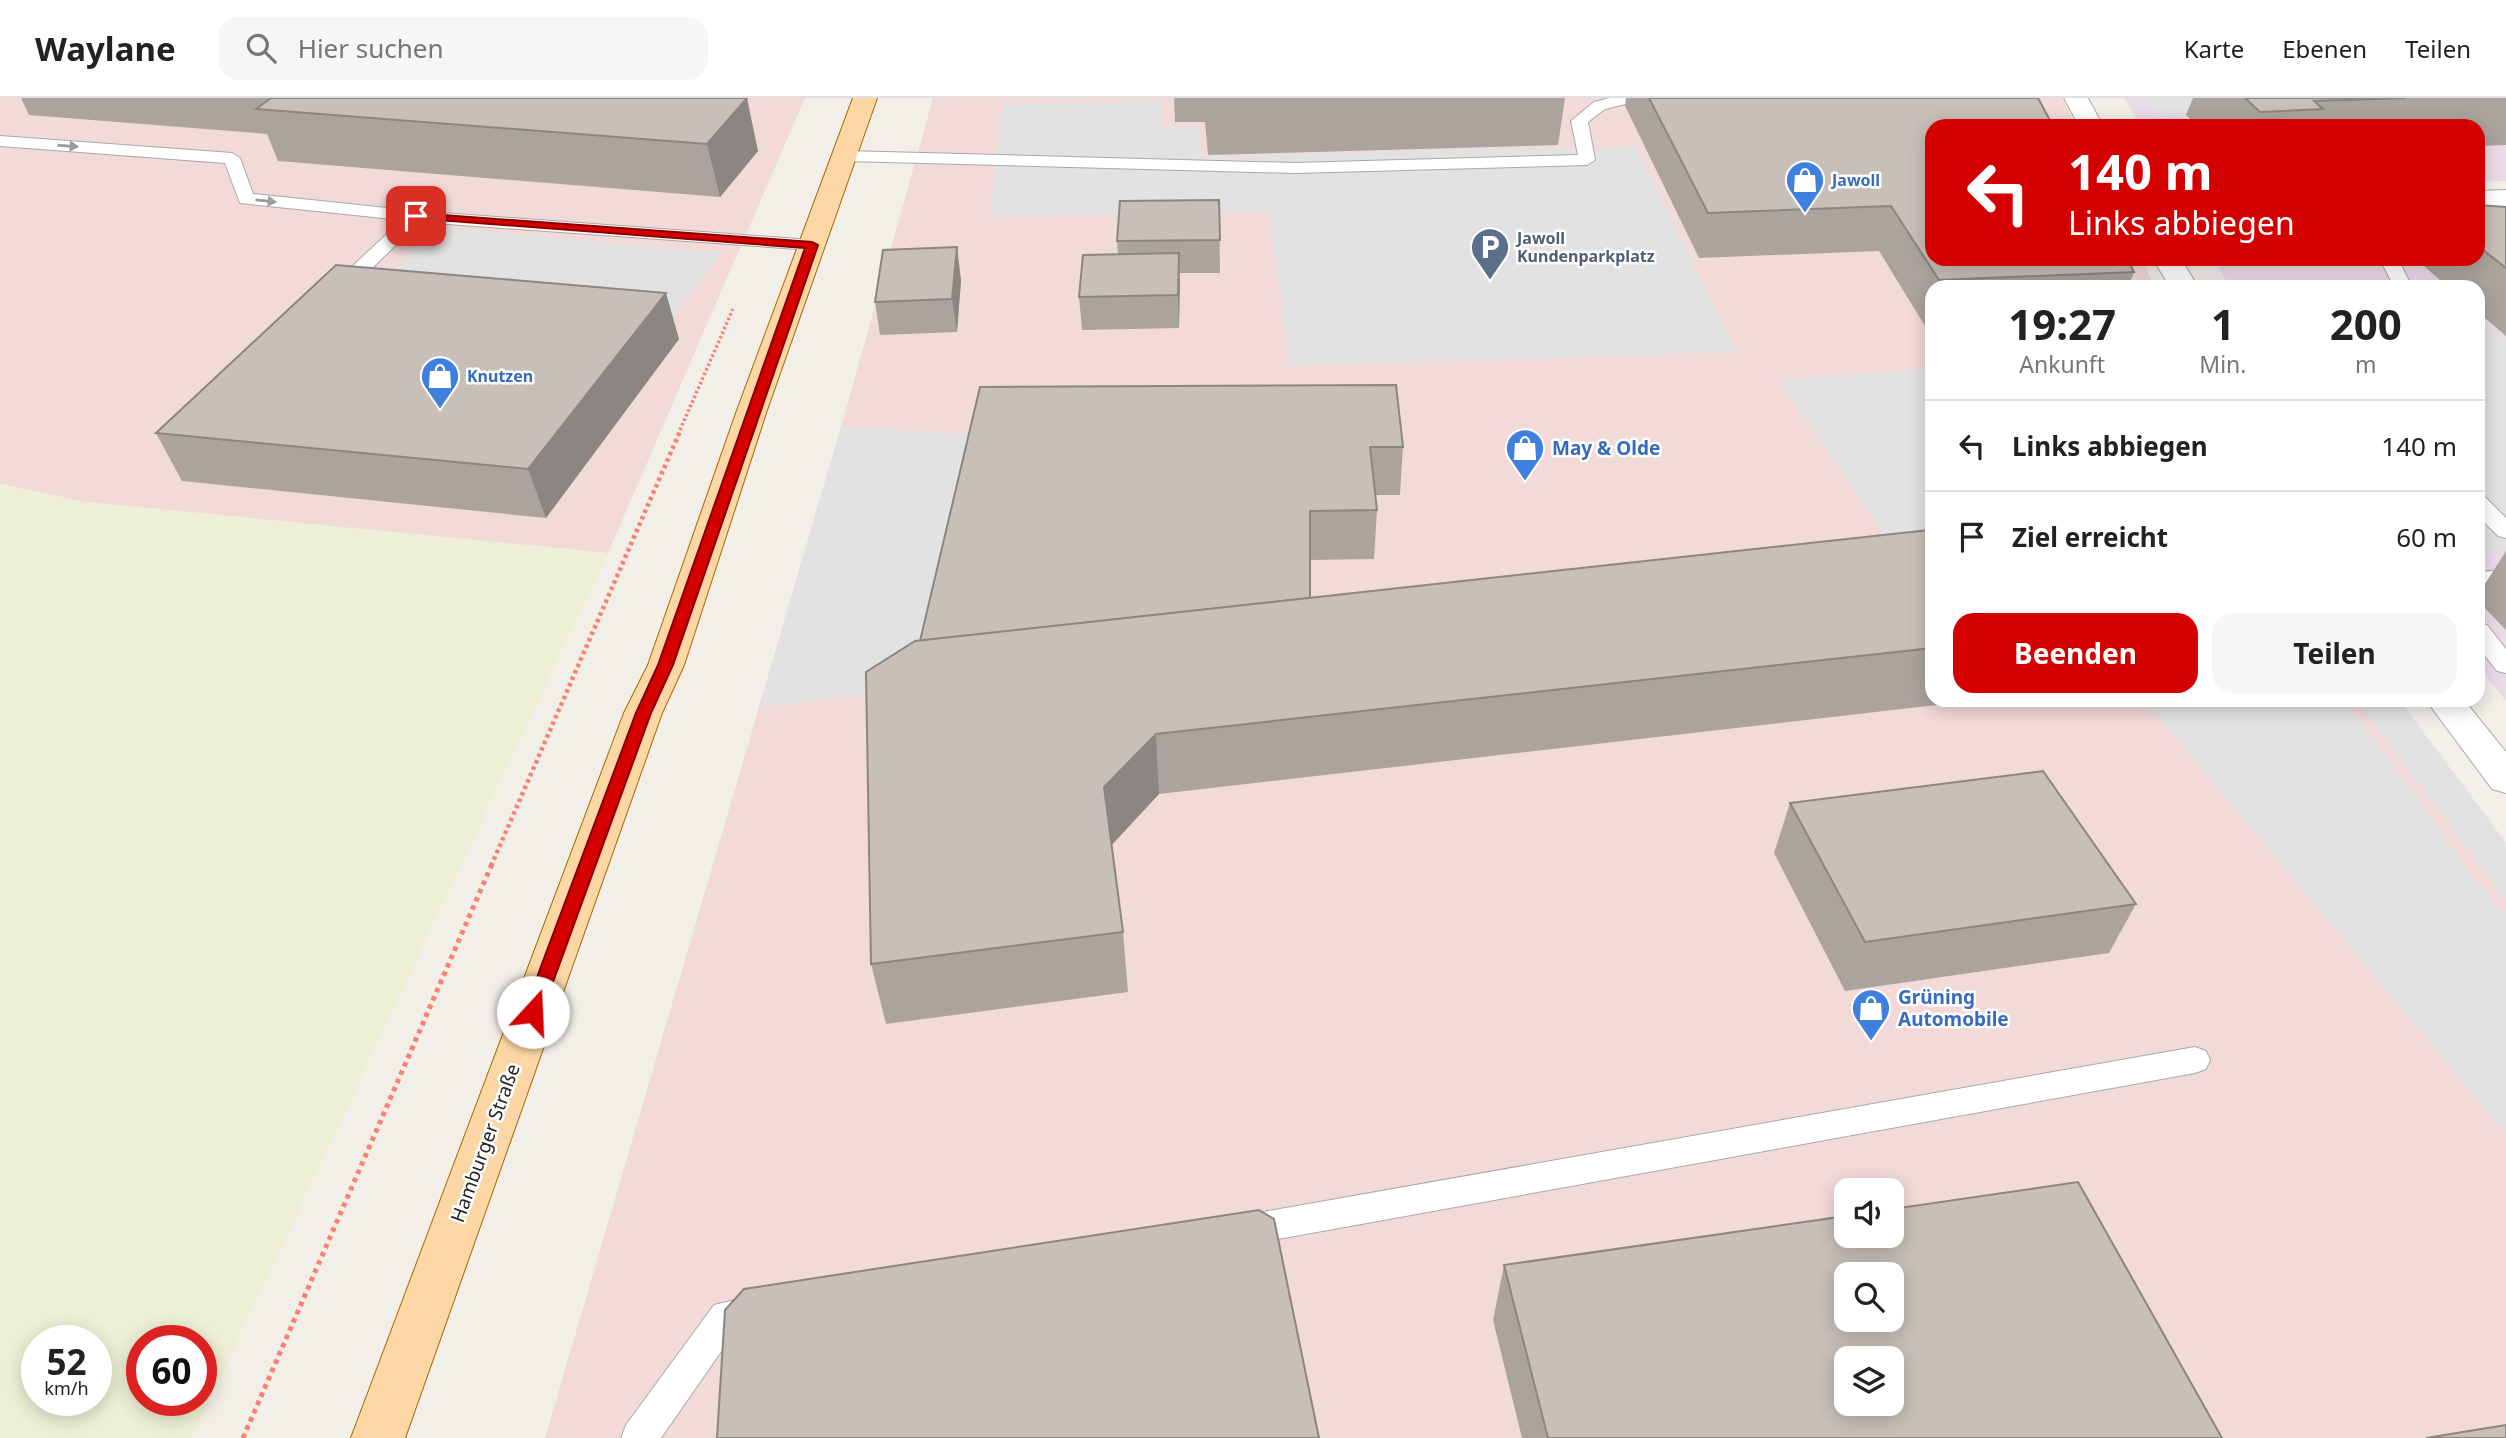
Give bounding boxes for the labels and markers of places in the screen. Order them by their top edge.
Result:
shop icon: Jawoll [1784,159,1826,214]
place label: Jawoll [1830,169,1880,191]
pin [386,186,446,246]
parking icon: Jawoll Kundenparkplatz [1469,226,1511,281]
place label: Jawoll Kundenparkplatz [1515,227,1655,267]
shop icon: Knutzen [419,355,461,410]
place label: Knutzen [467,365,533,387]
shop icon: May & Olde [1504,427,1546,482]
place label: May & Olde [1552,435,1660,461]
place label: Grüning Automobile [1898,984,2009,1032]
shop icon: Grüning Automobile [1850,987,1892,1042]

